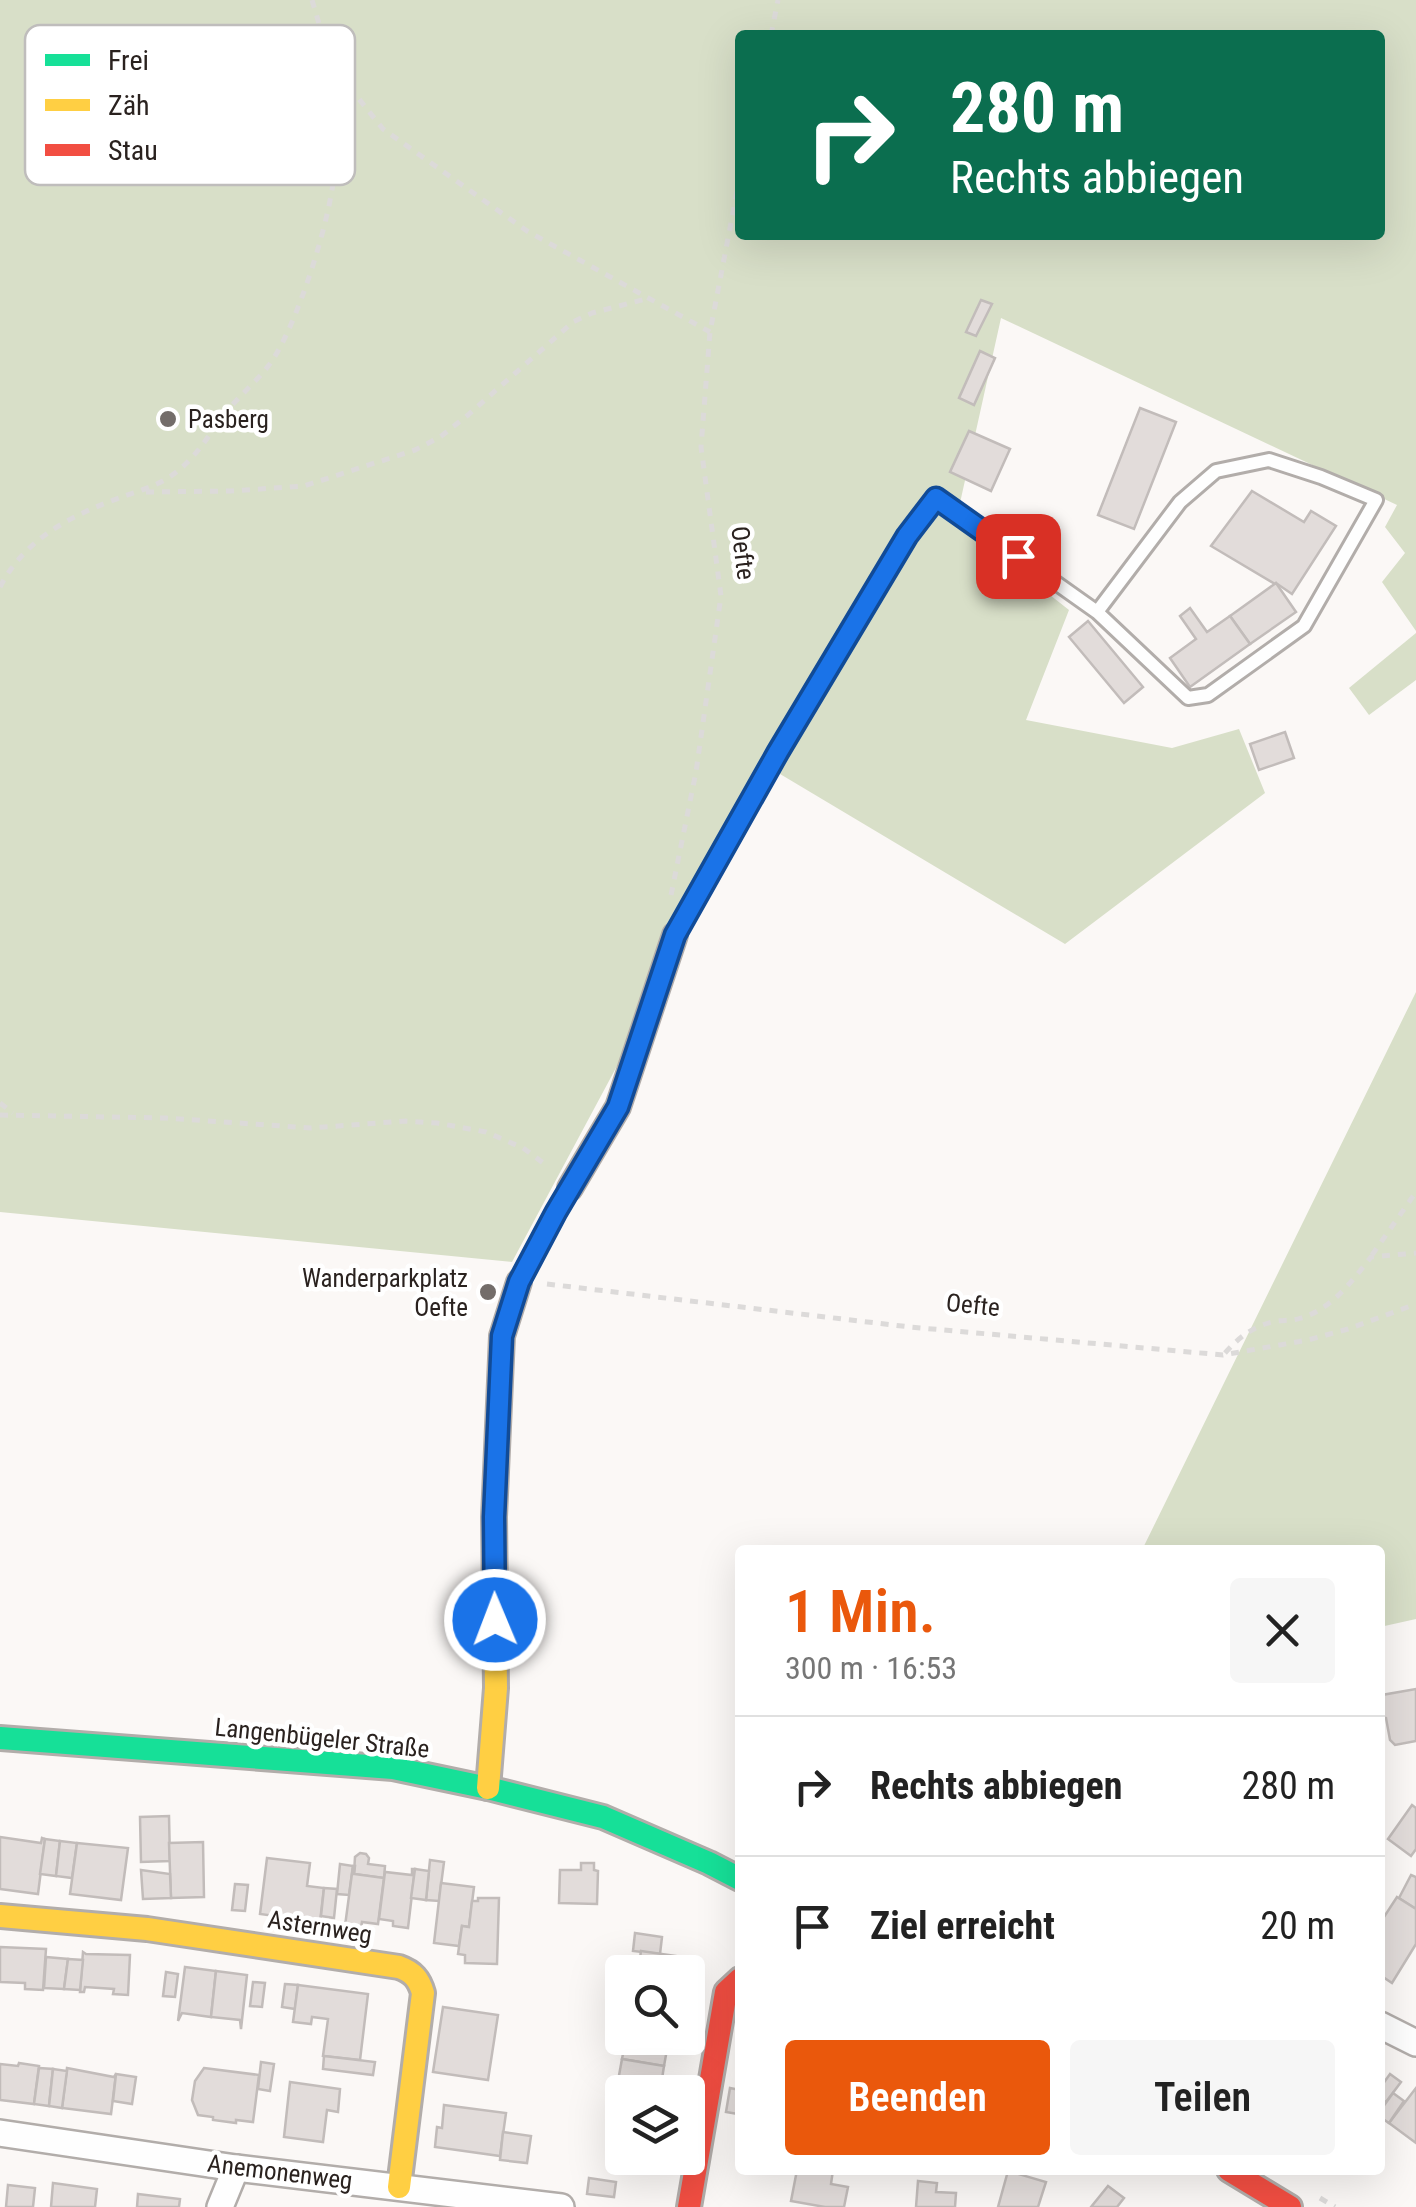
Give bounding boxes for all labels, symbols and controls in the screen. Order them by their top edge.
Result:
legend [25,25,355,185]
text: Frei [108,44,149,77]
text: 280 m [950,67,1124,149]
icon: right [785,70,915,200]
text: Zäh [108,89,150,122]
text: Stau [108,134,158,167]
text: Rechts abbiegen [950,151,1244,204]
place label: Pasberg [188,405,269,434]
marker: Pasberg [157,408,179,430]
pin [976,514,1061,599]
street label: Oefte [725,525,761,581]
icon: arrive [991,529,1046,584]
place label: Wanderparkplatz Oefte [302,1264,468,1322]
marker: Wanderparkplatz Oefte [477,1281,499,1303]
street label: Oefte [945,1288,1001,1322]
position arrow [443,1568,547,1672]
text: 1 Min. [785,1576,936,1647]
button: close [1230,1578,1335,1683]
text: 300 m · 16:53 [785,1649,957,1687]
street label: Langenbügeler Straße [213,1712,431,1764]
icon: right [785,1759,840,1814]
text: Rechts abbiegen [870,1764,1122,1808]
text: 280 m [1241,1764,1335,1808]
icon: arrive [785,1899,840,1954]
street label: Asternweg [266,1904,374,1950]
text: Ziel erreicht [870,1904,1055,1948]
text: 20 m [1260,1904,1335,1948]
map controls [605,1955,705,2175]
button: search [605,1955,705,2055]
button: Beenden [785,2040,1050,2155]
button: Teilen [1070,2040,1335,2155]
button: layers [605,2075,705,2175]
street label: Anemonenweg [206,2149,354,2195]

